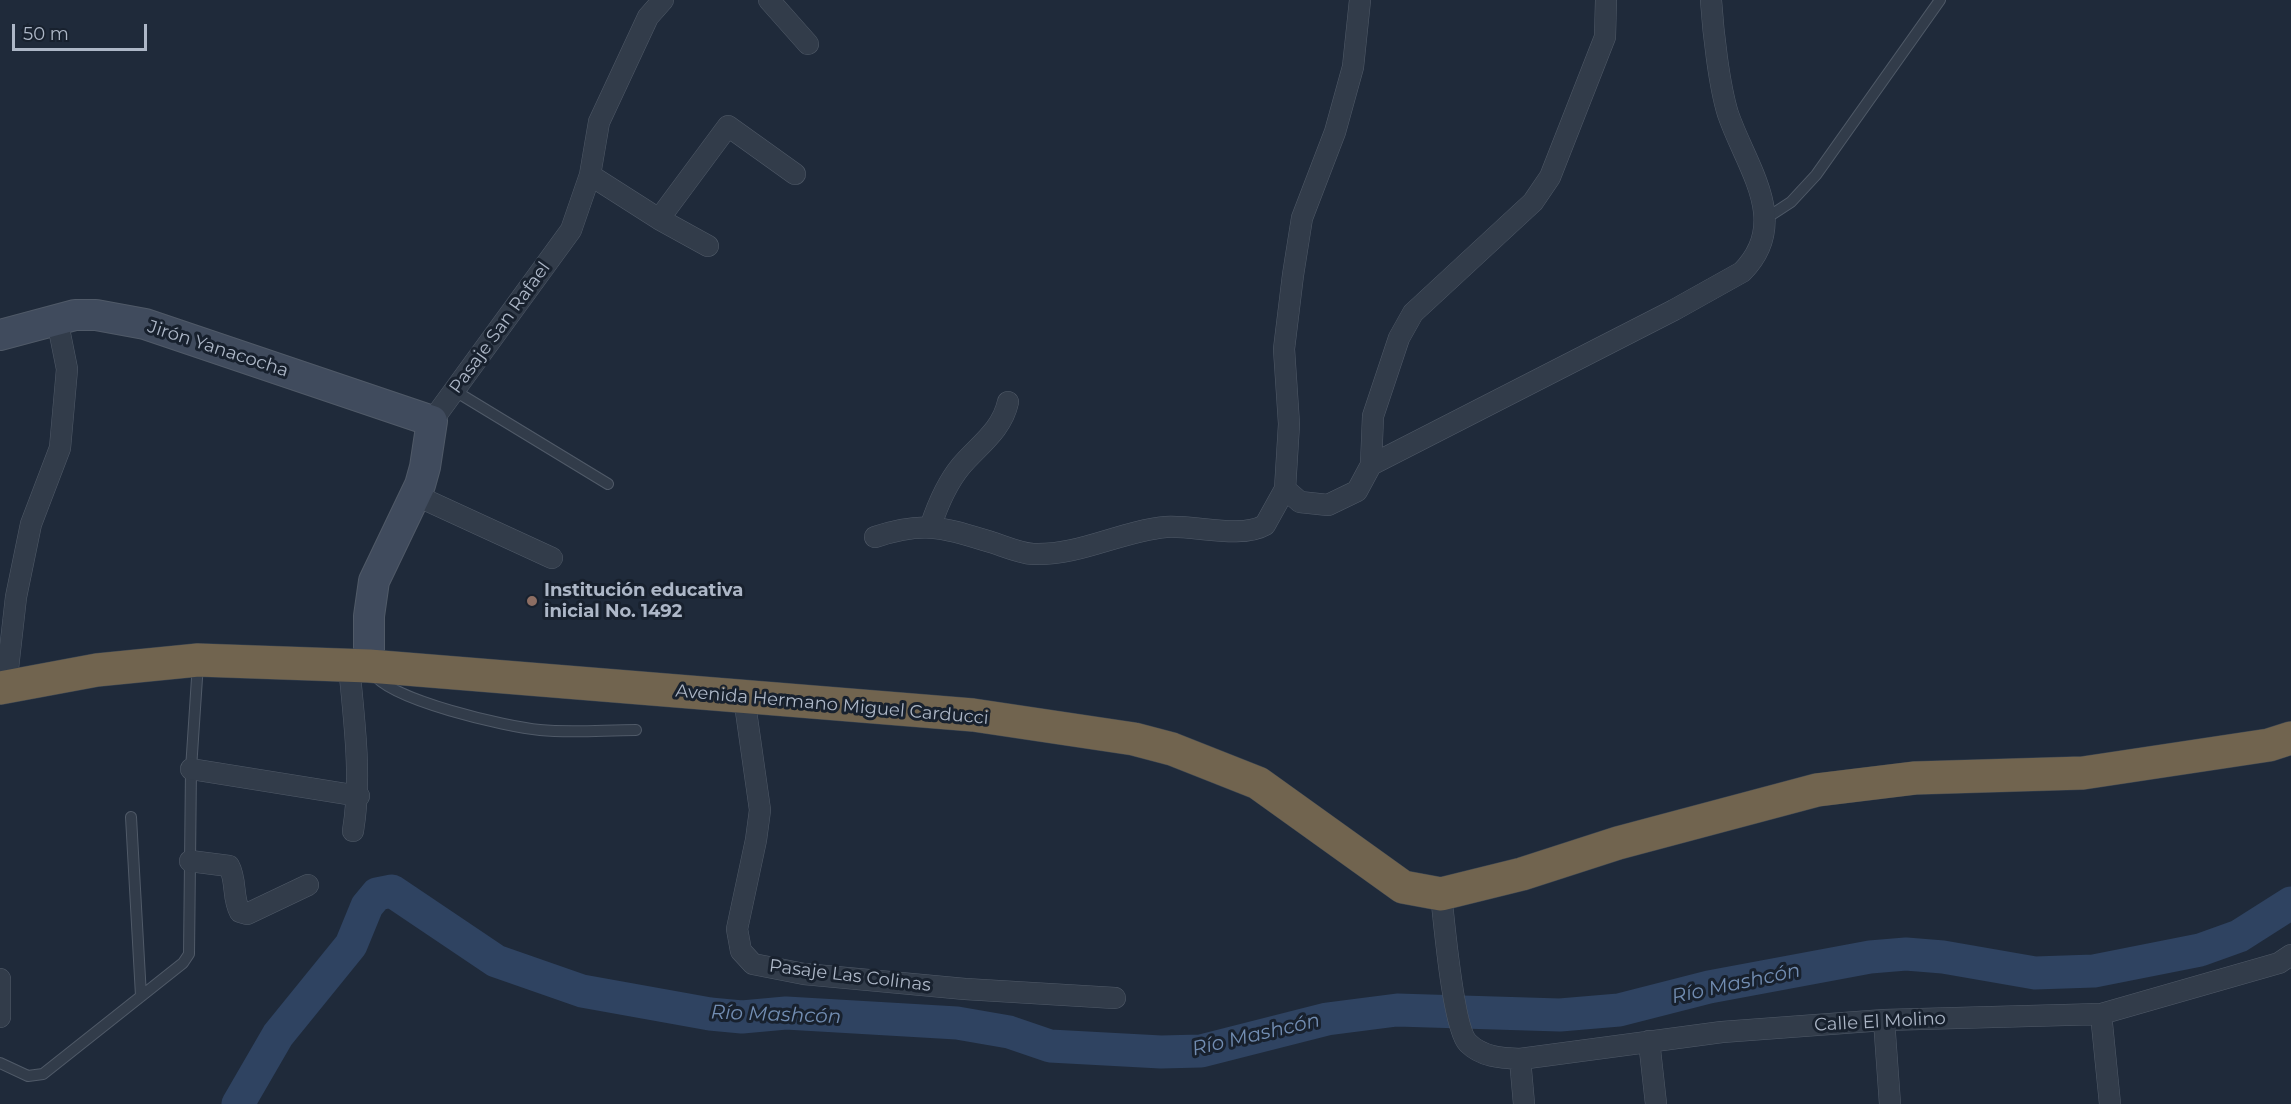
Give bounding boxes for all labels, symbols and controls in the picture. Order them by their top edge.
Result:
scale bar [15,12,150,50]
text: 50 m [23,23,69,45]
street label: Pasaje San Rafael [445,258,555,398]
street label: Jirón Yanacocha [145,316,291,382]
place label: Institución educativa inicial No. 1492 [544,580,743,622]
marker: Institución educativa inicial No. 1492 [525,594,539,608]
street label: Avenida Hermano Miguel Carducci [675,681,989,729]
street label: Pasaje Las Colinas [768,955,932,997]
water label: Río Mashcón [1670,959,1802,1009]
water label: Río Mashcón [710,1001,842,1029]
street label: Calle El Molino [1814,1008,1946,1036]
water label: Río Mashcón [1190,1009,1322,1061]

